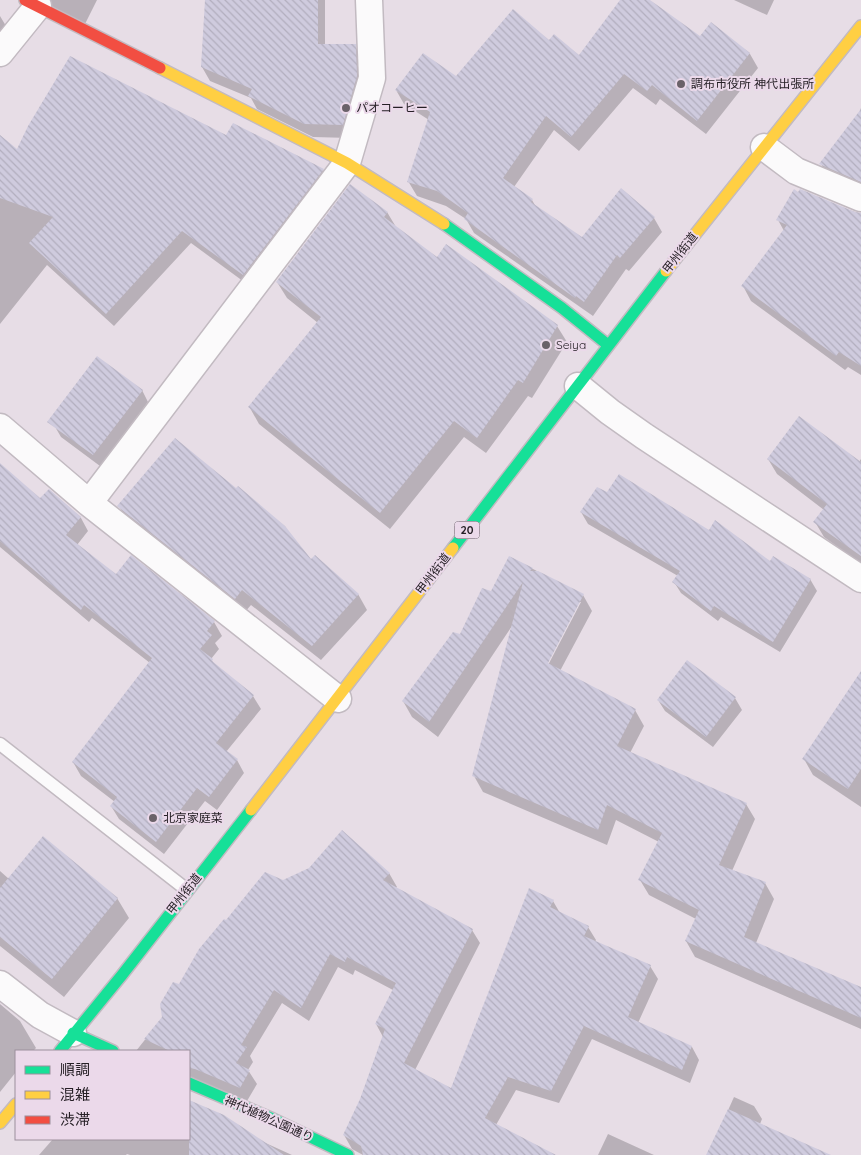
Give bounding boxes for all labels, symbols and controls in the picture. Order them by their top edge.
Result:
place label: 調布市役所 神代出張所 [691,76,814,91]
marker: 調布市役所 神代出張所 [675,78,687,90]
place label: パオコーヒー [356,100,428,115]
marker: パオコーヒー [340,102,352,114]
street label: 甲州街道 [659,229,700,276]
place label: Seiya [556,337,586,352]
marker: Seiya [540,339,552,351]
road number: 20 [454,522,480,538]
street label: 甲州街道 [412,550,453,597]
place label: 北京家庭菜 [163,810,223,825]
marker: 北京家庭菜 [147,812,159,824]
street label: 甲州街道 [163,870,204,917]
legend [15,1050,190,1140]
text: 順調 [60,1060,90,1079]
text: 混雑 [60,1085,90,1104]
street label: 神代植物公園通り [222,1092,316,1145]
text: 渋滞 [60,1110,90,1129]

